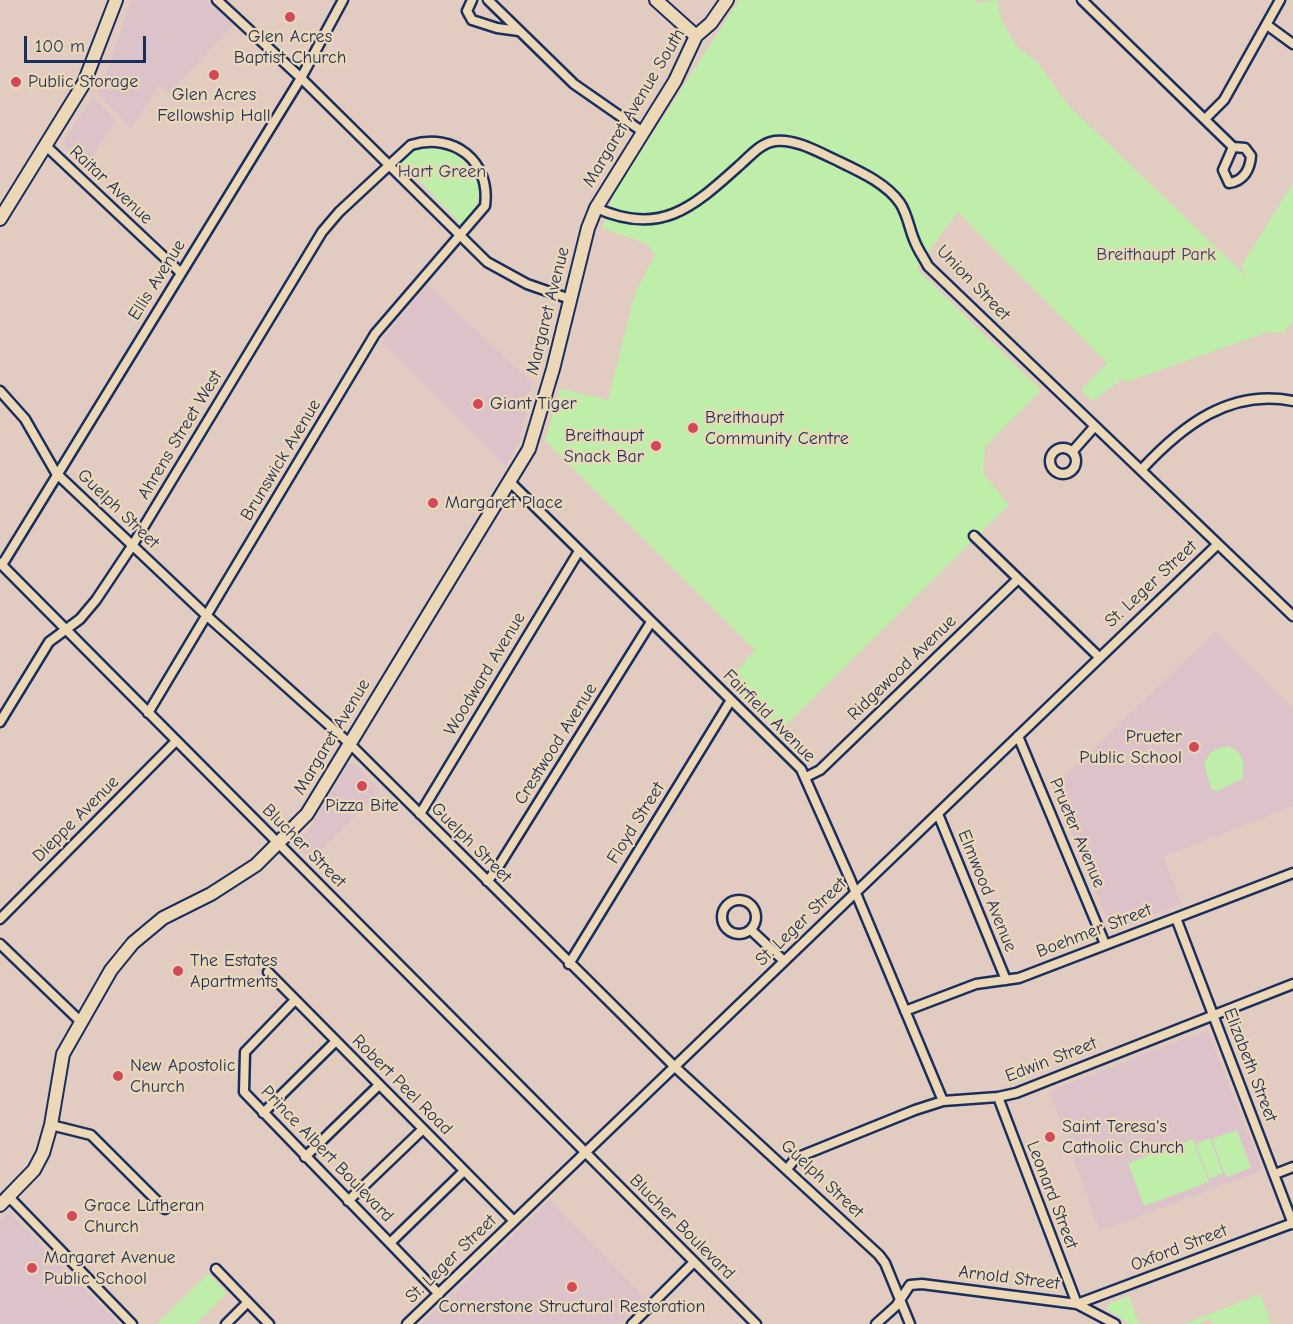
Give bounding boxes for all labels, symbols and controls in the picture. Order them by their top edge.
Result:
marker: Glen Acres Baptist Church [283,10,297,24]
scale bar [27,24,148,62]
street label: Margaret Avenue South [578,25,690,191]
place label: Glen Acres Baptist Church [234,26,346,68]
text: 100 m [35,36,85,57]
marker: Glen Acres Fellowship Hall [207,68,221,82]
place label: Public Storage [28,71,138,93]
marker: Public Storage [9,75,23,89]
place label: Glen Acres Fellowship Hall [157,84,271,127]
street label: Raitar Avenue [65,141,157,229]
park label: Hart Green [398,161,486,183]
street label: Ellis Avenue [124,236,190,324]
street label: Union Street [932,241,1014,325]
park label: Breithaupt Park [1096,244,1216,266]
street label: Margaret Avenue [522,245,574,377]
street label: Ahrens Street West [133,367,227,503]
place label: Giant Tiger [490,393,577,415]
street label: Brunswick Avenue [236,395,326,525]
marker: Giant Tiger [471,397,485,411]
place label: Breithaupt Community Centre [705,407,849,450]
marker: Breithaupt Community Centre [686,421,700,435]
place label: Breithaupt Snack Bar [564,425,644,468]
marker: Breithaupt Snack Bar [649,439,663,453]
street label: Guelph Street [73,465,163,553]
place label: Margaret Place [445,492,563,514]
marker: Margaret Place [426,496,440,510]
street label: St. Leger Street [1100,536,1202,632]
street label: Woodward Avenue [440,608,530,740]
street label: Ridgewood Avenue [843,611,961,725]
street label: Fairfield Avenue [718,665,820,767]
street label: Margaret Avenue [289,675,375,799]
street label: Crestwood Avenue [510,679,602,809]
place label: Prueter Public School [1079,726,1182,768]
marker: Prueter Public School [1187,740,1201,754]
street label: Dieppe Avenue [28,771,124,867]
street label: Prueter Avenue [1044,775,1110,891]
street label: Floyd Street [602,778,670,868]
marker: Pizza Bite [355,779,369,793]
place label: Pizza Bite [325,795,399,817]
street label: Guelph Street [426,798,516,888]
street label: Blucher Street [258,800,350,892]
street label: Elmwood Avenue [953,827,1021,955]
street label: St. Leger Street [751,873,851,971]
street label: Boehmer Street [1033,899,1155,963]
place label: The Estates Apartments [190,950,278,992]
marker: The Estates Apartments [171,964,185,978]
street label: Elizabeth Street [1218,1005,1282,1125]
street label: Robert Peel Road [347,1030,457,1140]
street label: Edwin Street [1002,1033,1100,1087]
place label: New Apostolic Church [130,1055,235,1098]
marker: New Apostolic Church [111,1069,125,1083]
street label: Prince Albert Boulevard [256,1081,398,1227]
place label: Saint Teresa's Catholic Church [1062,1116,1184,1158]
marker: Saint Teresa's Catholic Church [1043,1130,1057,1144]
street label: Guelph Street [776,1135,868,1223]
street label: Leonard Street [1022,1138,1082,1252]
street label: Blucher Boulevard [625,1170,739,1284]
place label: Grace Lutheran Church [84,1195,205,1238]
marker: Grace Lutheran Church [65,1209,79,1223]
street label: St. Leger Street [401,1210,501,1308]
street label: Oxford Street [1128,1220,1230,1276]
place label: Margaret Avenue Public School [44,1247,176,1290]
marker: Margaret Avenue Public School [25,1261,39,1275]
street label: Arnold Street [957,1261,1061,1295]
marker: Cornerstone Structural Restoration [565,1280,579,1294]
place label: Cornerstone Structural Restoration [439,1296,705,1318]

